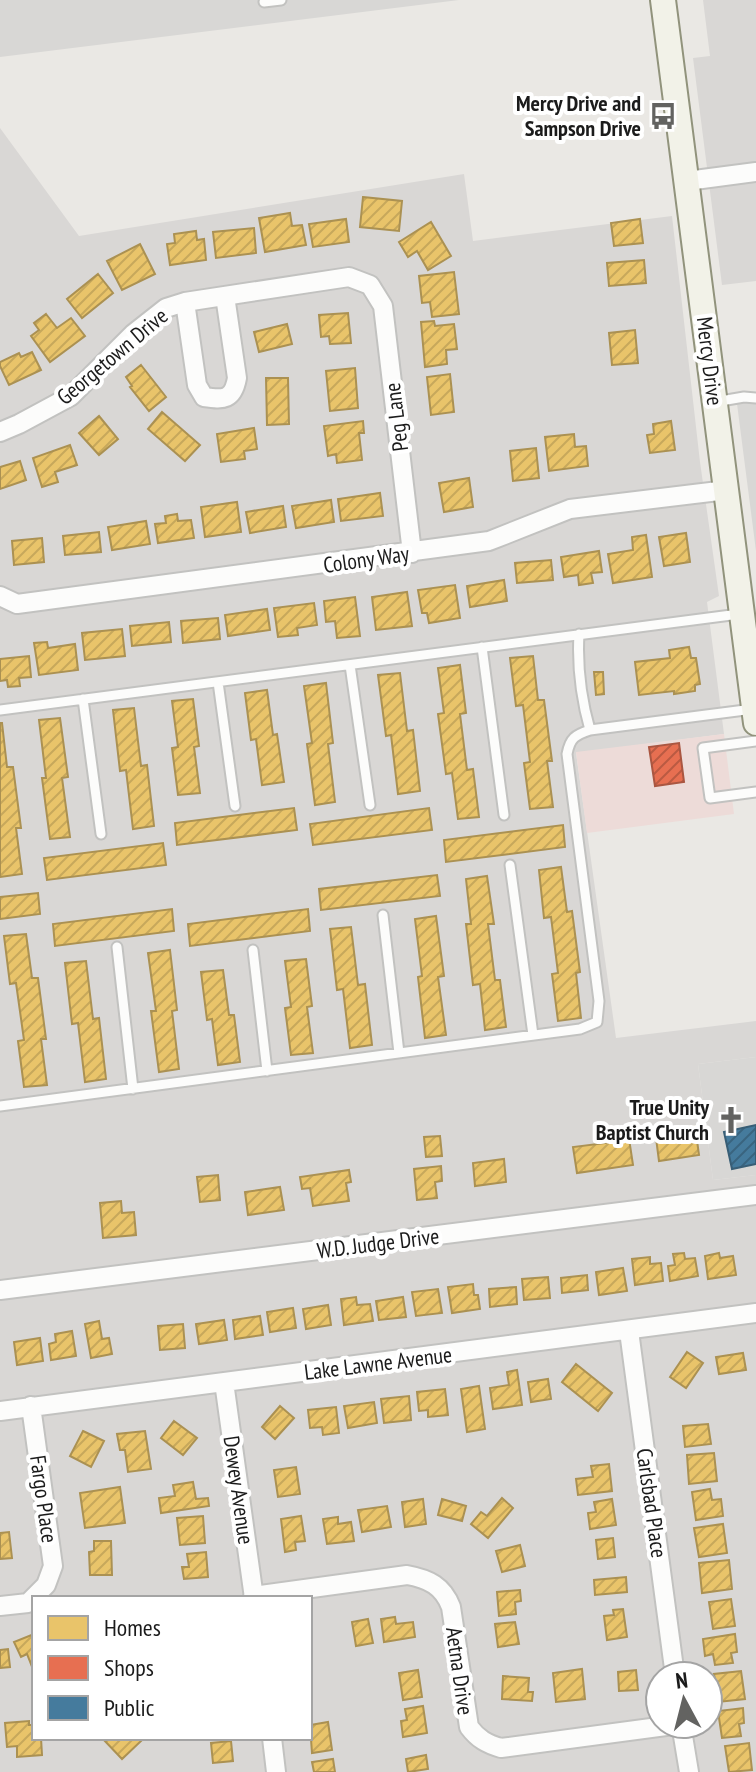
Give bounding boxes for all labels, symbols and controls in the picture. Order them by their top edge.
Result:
place label: Mercy Drive and Sampson Drive [516,89,641,142]
bus stop icon: Mercy Drive and Sampson Drive [648,101,678,131]
street label: Georgetown Drive [51,301,173,411]
street label: Mercy Drive [691,315,729,407]
street label: Peg Lane [378,381,414,453]
street label: Colony Way [321,539,411,579]
place label: True Unity Baptist Church [596,1093,710,1146]
church icon: True Unity Baptist Church [716,1105,746,1135]
street label: W.D. Judge Drive [315,1222,441,1264]
street label: Lake Lawne Avenue [302,1340,454,1386]
street label: Dewey Avenue [218,1434,260,1546]
street label: Carlsbad Place [630,1447,674,1559]
street label: Fargo Place [24,1453,64,1545]
legend [32,1596,312,1740]
text: Homes [104,1612,161,1643]
street label: Aetna Drive [440,1625,480,1717]
text: Shops [104,1652,154,1683]
north arrow [644,1660,724,1740]
text: N [674,1666,689,1695]
text: Public [104,1692,155,1723]

